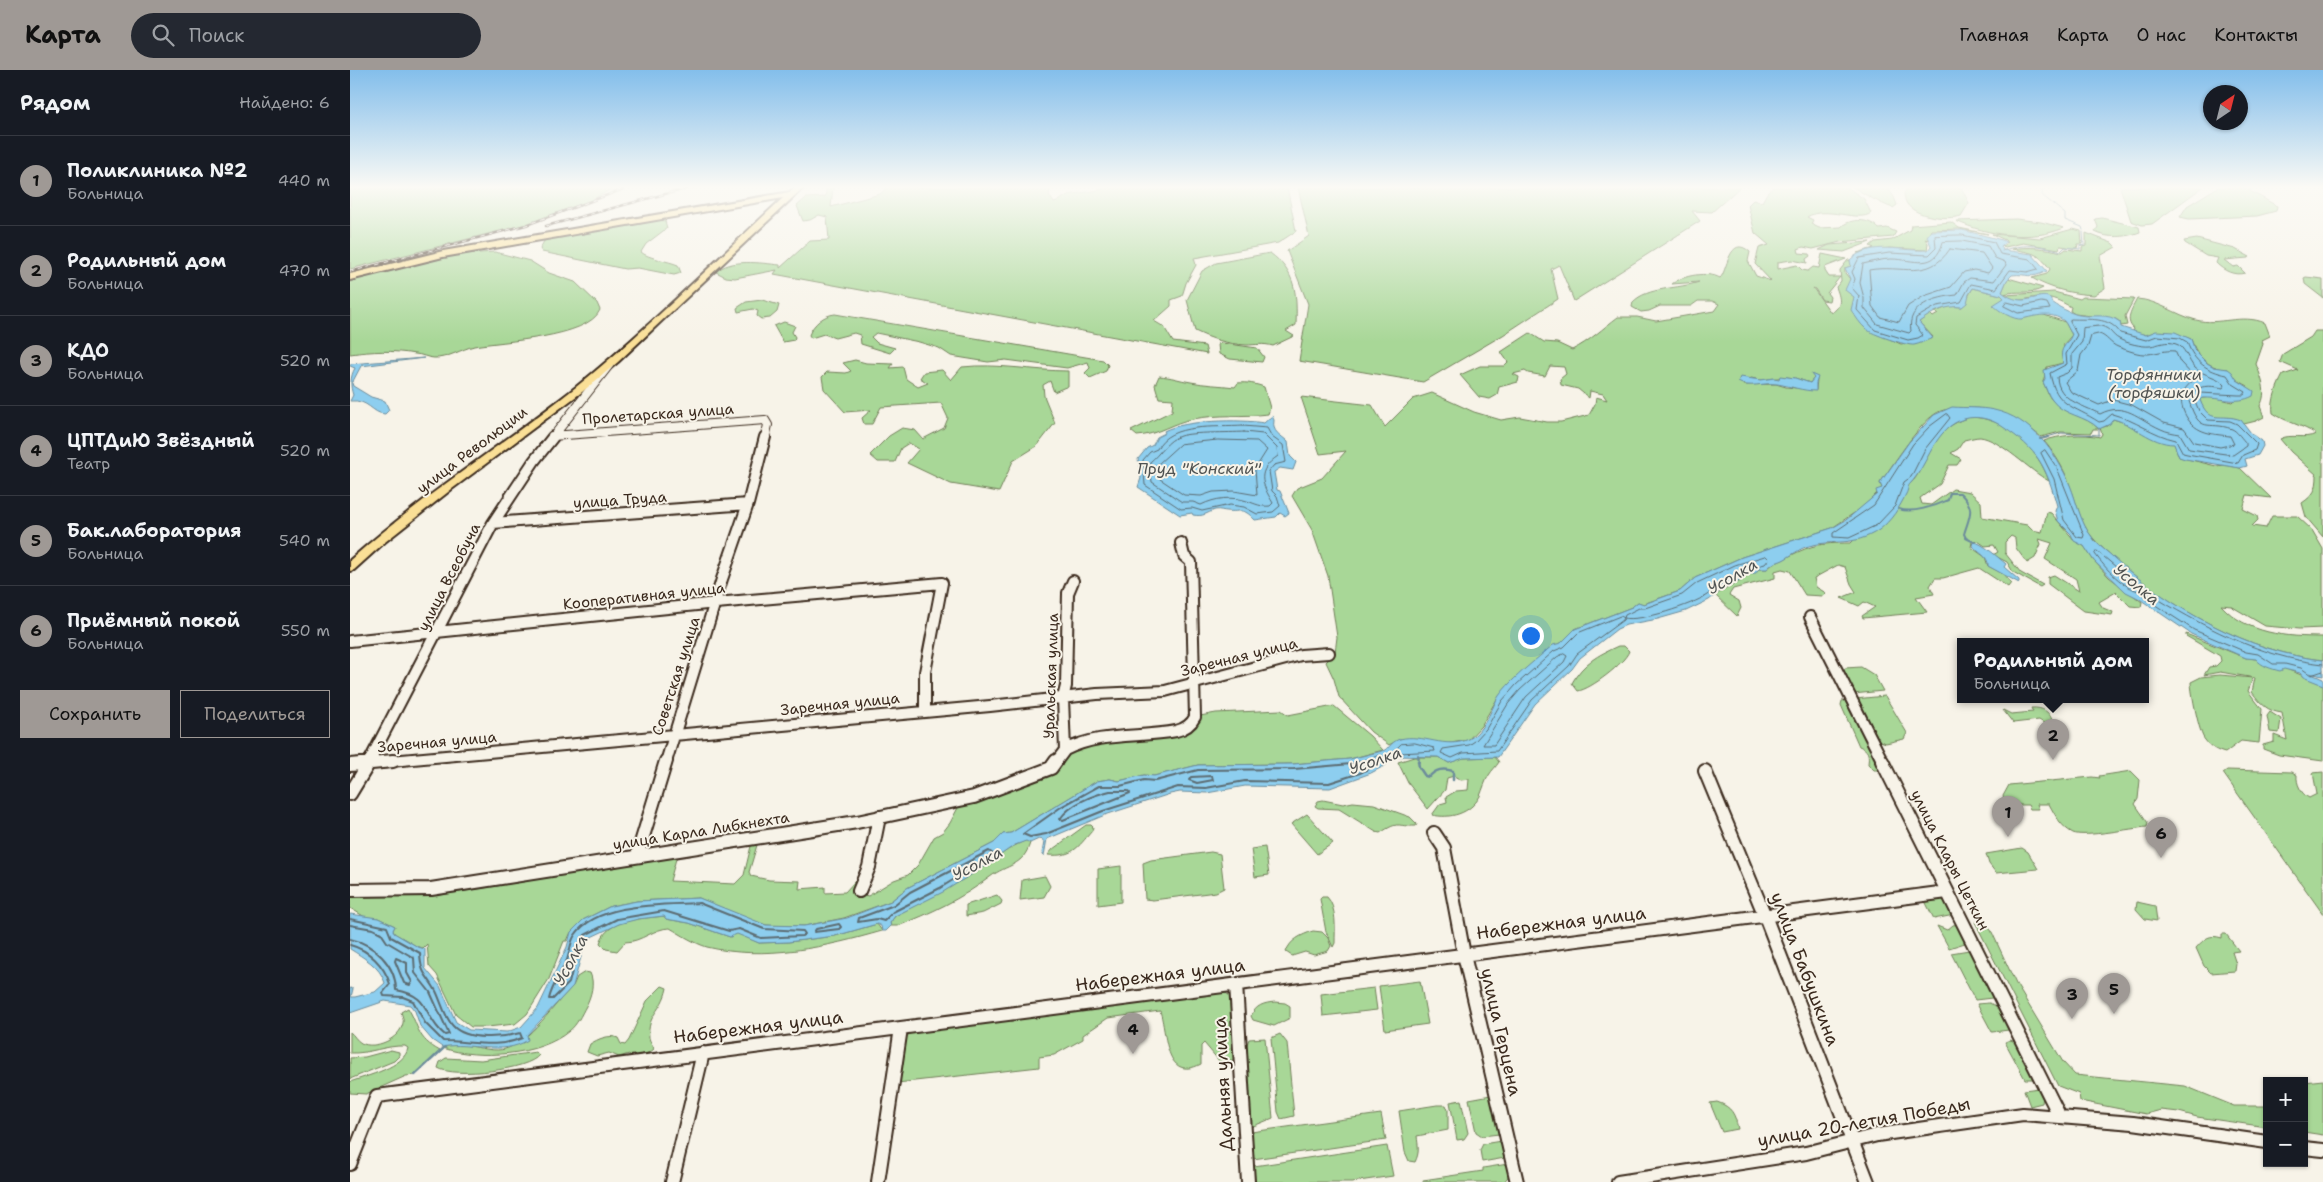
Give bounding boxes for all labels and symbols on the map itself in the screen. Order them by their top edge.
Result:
north arrow [2203,85,2248,130]
water label: Торфянники (торфяшки) [2106,364,2202,403]
street label: Пролетарская улица [582,399,735,429]
street label: улица Революции [413,402,531,498]
water label: Пруд "Конский" [1137,458,1262,479]
street label: улица Труда [572,487,668,513]
street label: улица Всеобуча [413,519,485,634]
water label: Усолка [1703,554,1761,599]
water label: Усолка [2109,559,2164,610]
street label: Кооперативная улица [562,577,727,614]
street label: Уральская улица [1039,612,1063,739]
street label: Советская улица [647,613,705,738]
your location [1518,623,1544,649]
street label: Заречная улица [1179,633,1300,681]
street label: Заречная улица [779,688,901,720]
pin: 2 [2037,719,2069,760]
street label: Заречная улица [377,727,498,757]
water label: Усолка [1346,742,1404,779]
street label: улица Клары Цеткин [1906,786,1994,934]
pin: 1 [1992,796,2024,837]
street label: улица Карла Либкнехта [611,807,791,855]
pin: 6 [2145,817,2177,858]
water label: Усолка [948,841,1006,885]
street label: улица Бабушкина [1765,889,1845,1049]
street label: Набережная улица [1475,901,1647,945]
water label: Усолка [548,931,592,989]
street label: Набережная улица [1074,953,1246,997]
street label: улица Герцена [1475,966,1527,1098]
pin: 5 [2098,973,2130,1014]
pin: 3 [2056,978,2088,1019]
street label: Набережная улица [672,1005,844,1049]
pin: 4 [1117,1013,1149,1054]
street label: Дальняя улица [1207,1016,1239,1152]
street label: улица 20-летия Победы [1756,1091,1972,1153]

